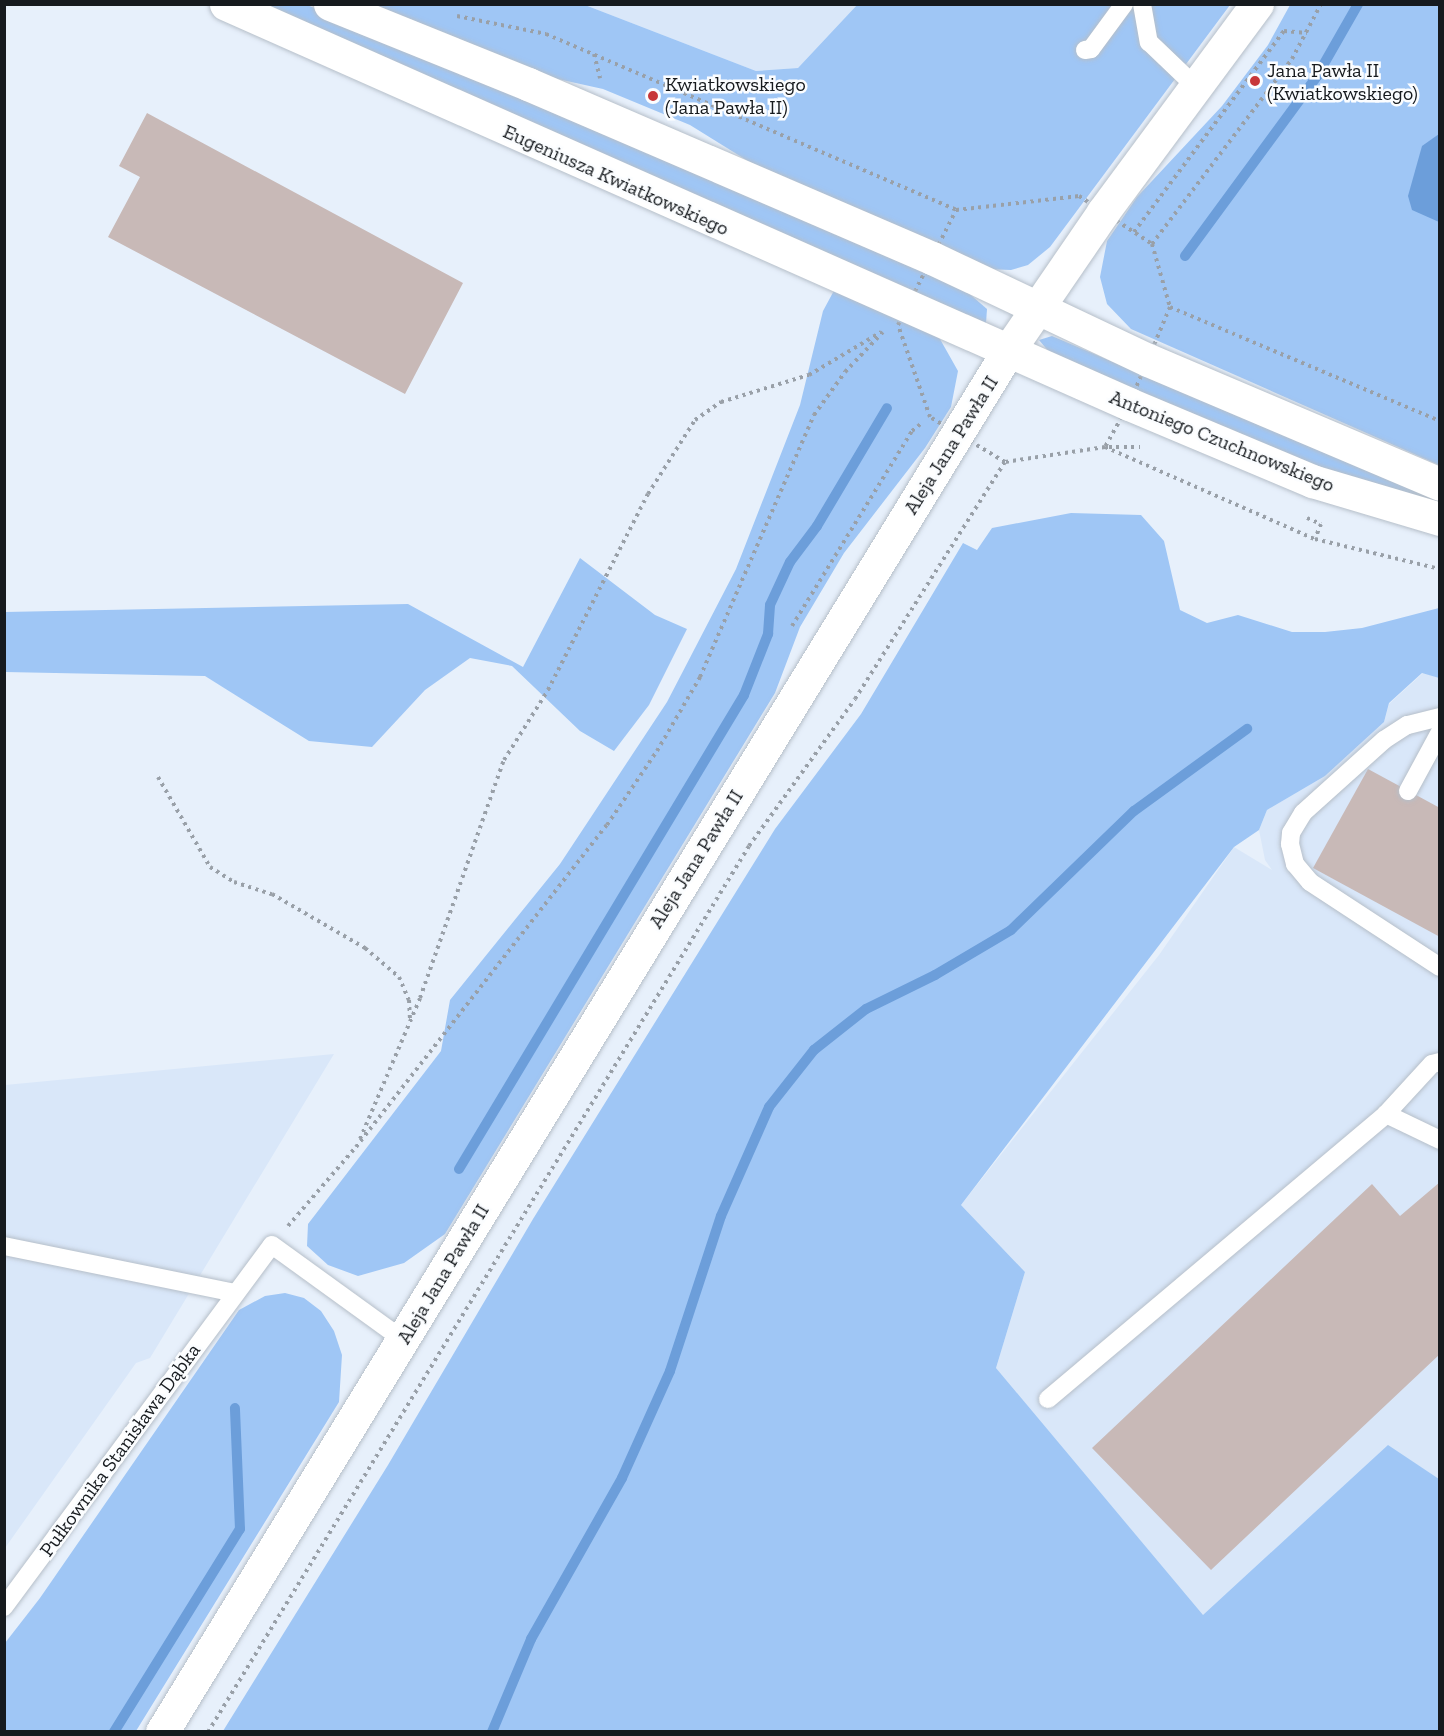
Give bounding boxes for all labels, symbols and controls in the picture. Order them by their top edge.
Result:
place label: Jana Pawła II (Kwiatkowskiego) [1267,58,1418,105]
place label: Kwiatkowskiego (Jana Pawła II) [665,72,806,119]
marker: Jana Pawła II (Kwiatkowskiego) [1248,74,1262,88]
marker: Kwiatkowskiego (Jana Pawła II) [646,89,660,103]
street label: Eugeniusza Kwiatkowskiego [499,119,733,241]
street label: Aleja Jana Pawła II [899,371,1003,519]
street label: Antoniego Czuchnowskiego [1106,385,1338,497]
street label: Aleja Jana Pawła II [644,785,748,933]
street label: Aleja Jana Pawła II [392,1200,494,1348]
street label: Pułkownika Stanisława Dąbka [35,1339,205,1561]

